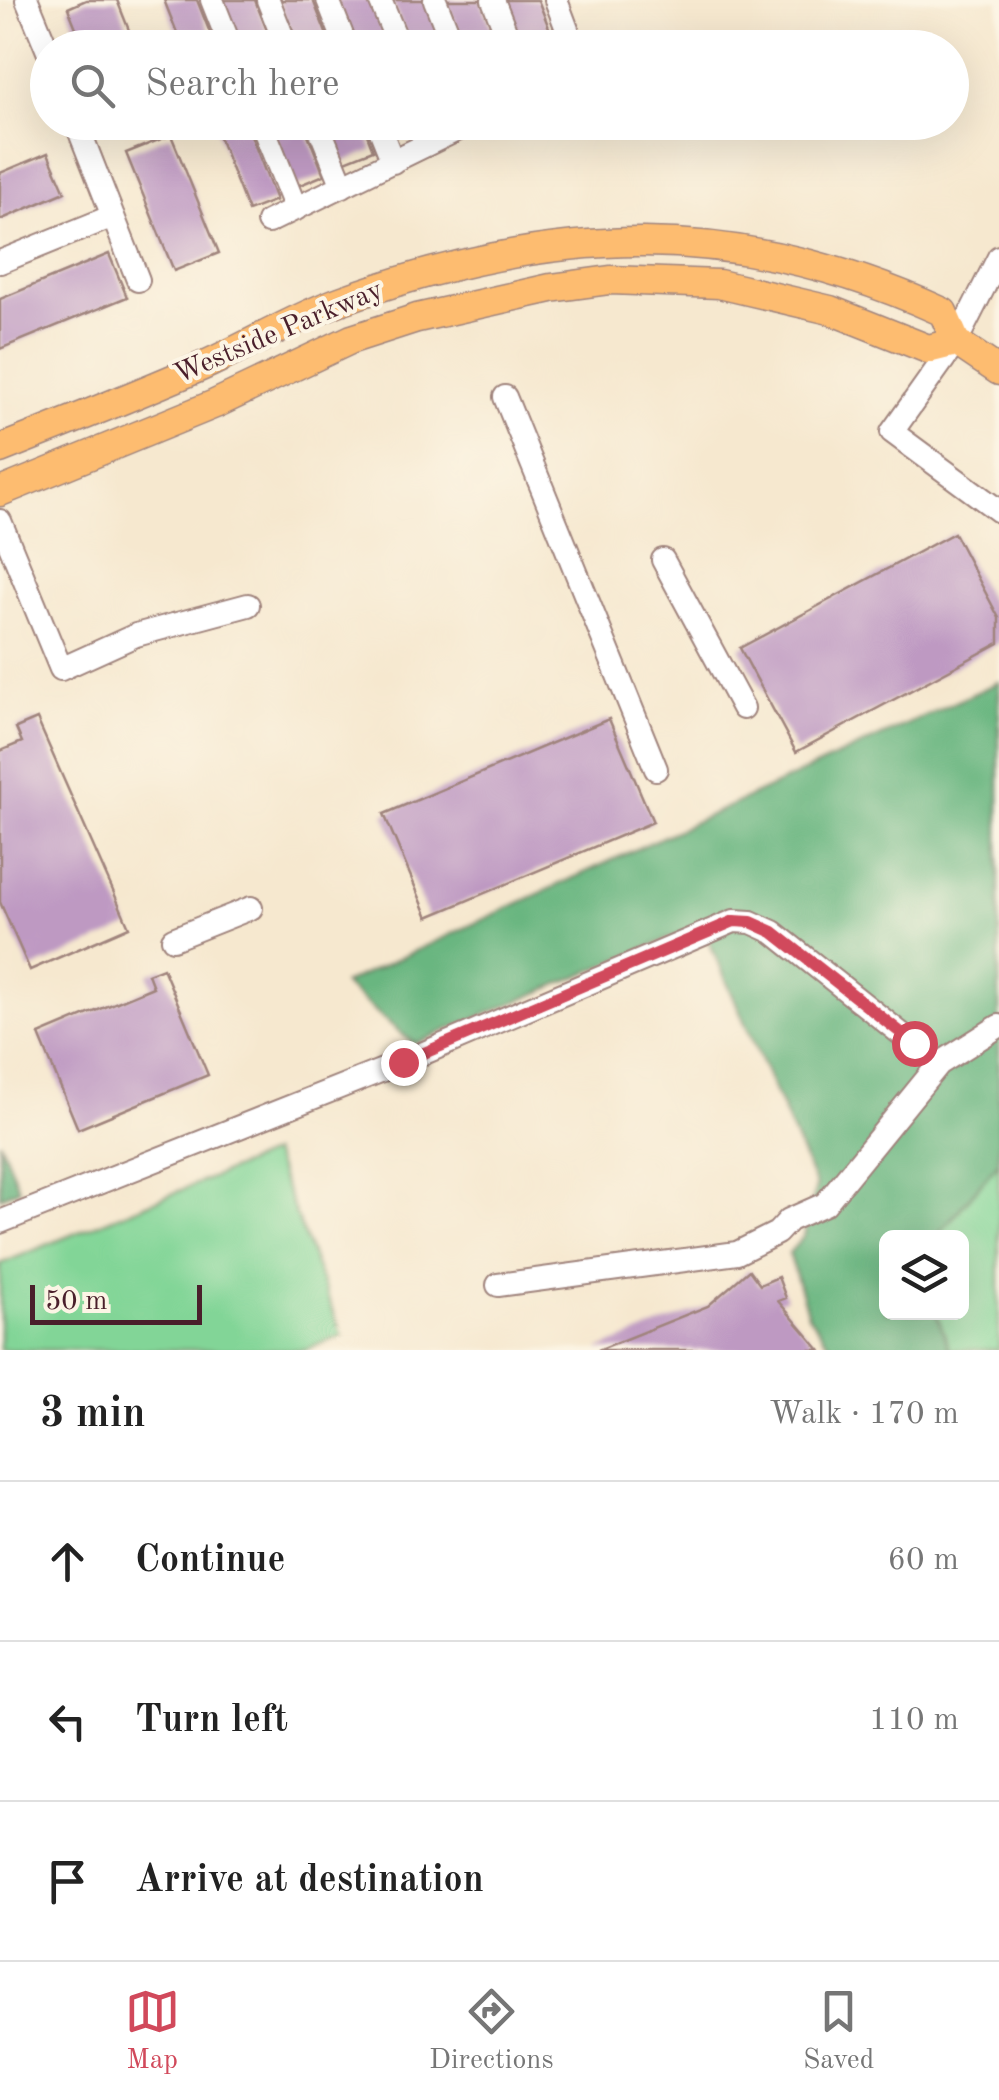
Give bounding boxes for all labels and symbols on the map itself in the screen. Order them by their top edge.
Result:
street label: Westside Parkway [171,276,388,390]
route start [892,1021,938,1067]
route end [381,1040,427,1086]
scale bar [30,1280,202,1324]

